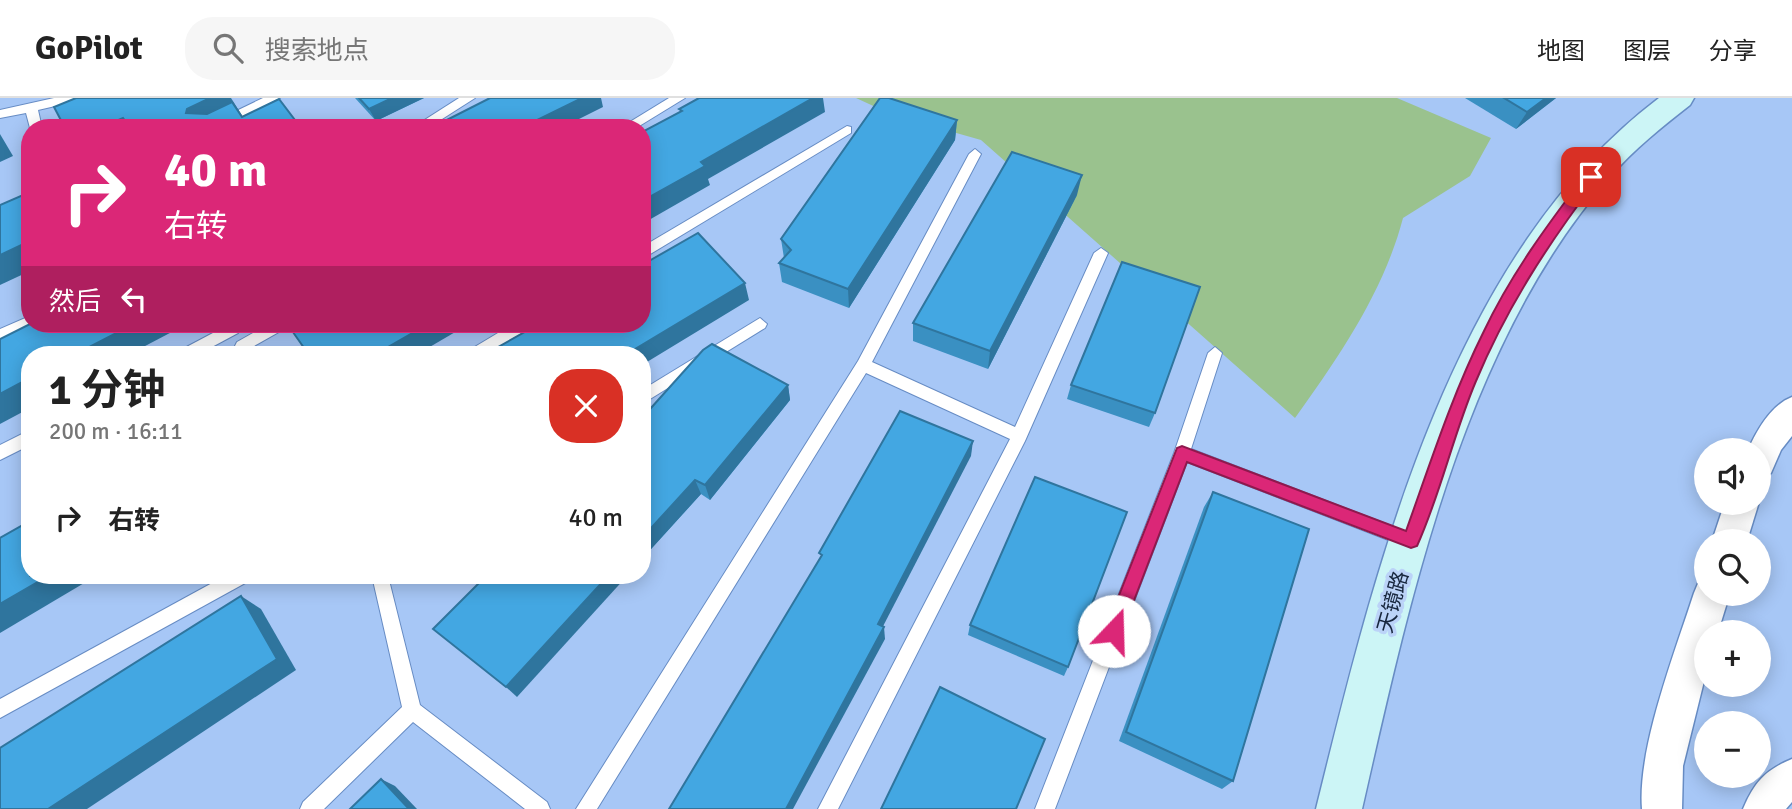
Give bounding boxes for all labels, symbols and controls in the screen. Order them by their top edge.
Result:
search box [185,17,675,80]
text: GoPilot [35,28,143,69]
icon: search [209,29,247,67]
text: 搜索地点 [265,35,369,67]
text: 地图 [1537,36,1585,66]
text: 图层 [1623,36,1671,66]
text: 分享 [1709,36,1757,66]
text: 40 m [164,140,267,200]
icon: right [49,147,140,238]
pin [1561,147,1621,207]
icon: arrive [1572,158,1610,196]
text: 右转 [164,207,228,246]
icon: left [115,280,153,318]
text: 然后 [49,286,101,318]
text: 1 分钟 [49,365,165,416]
button: close [549,369,623,443]
text: 200 m · 16:11 [49,417,183,446]
map controls [1694,438,1771,788]
button: sound [1694,438,1771,515]
icon: right [49,499,87,537]
text: 40 m [568,502,623,534]
text: 右转 [108,505,160,537]
button: search [1694,529,1771,606]
street label: 天镜路 [1372,568,1414,636]
position arrow [1077,594,1151,668]
button: + [1694,620,1771,697]
button: − [1694,711,1771,788]

